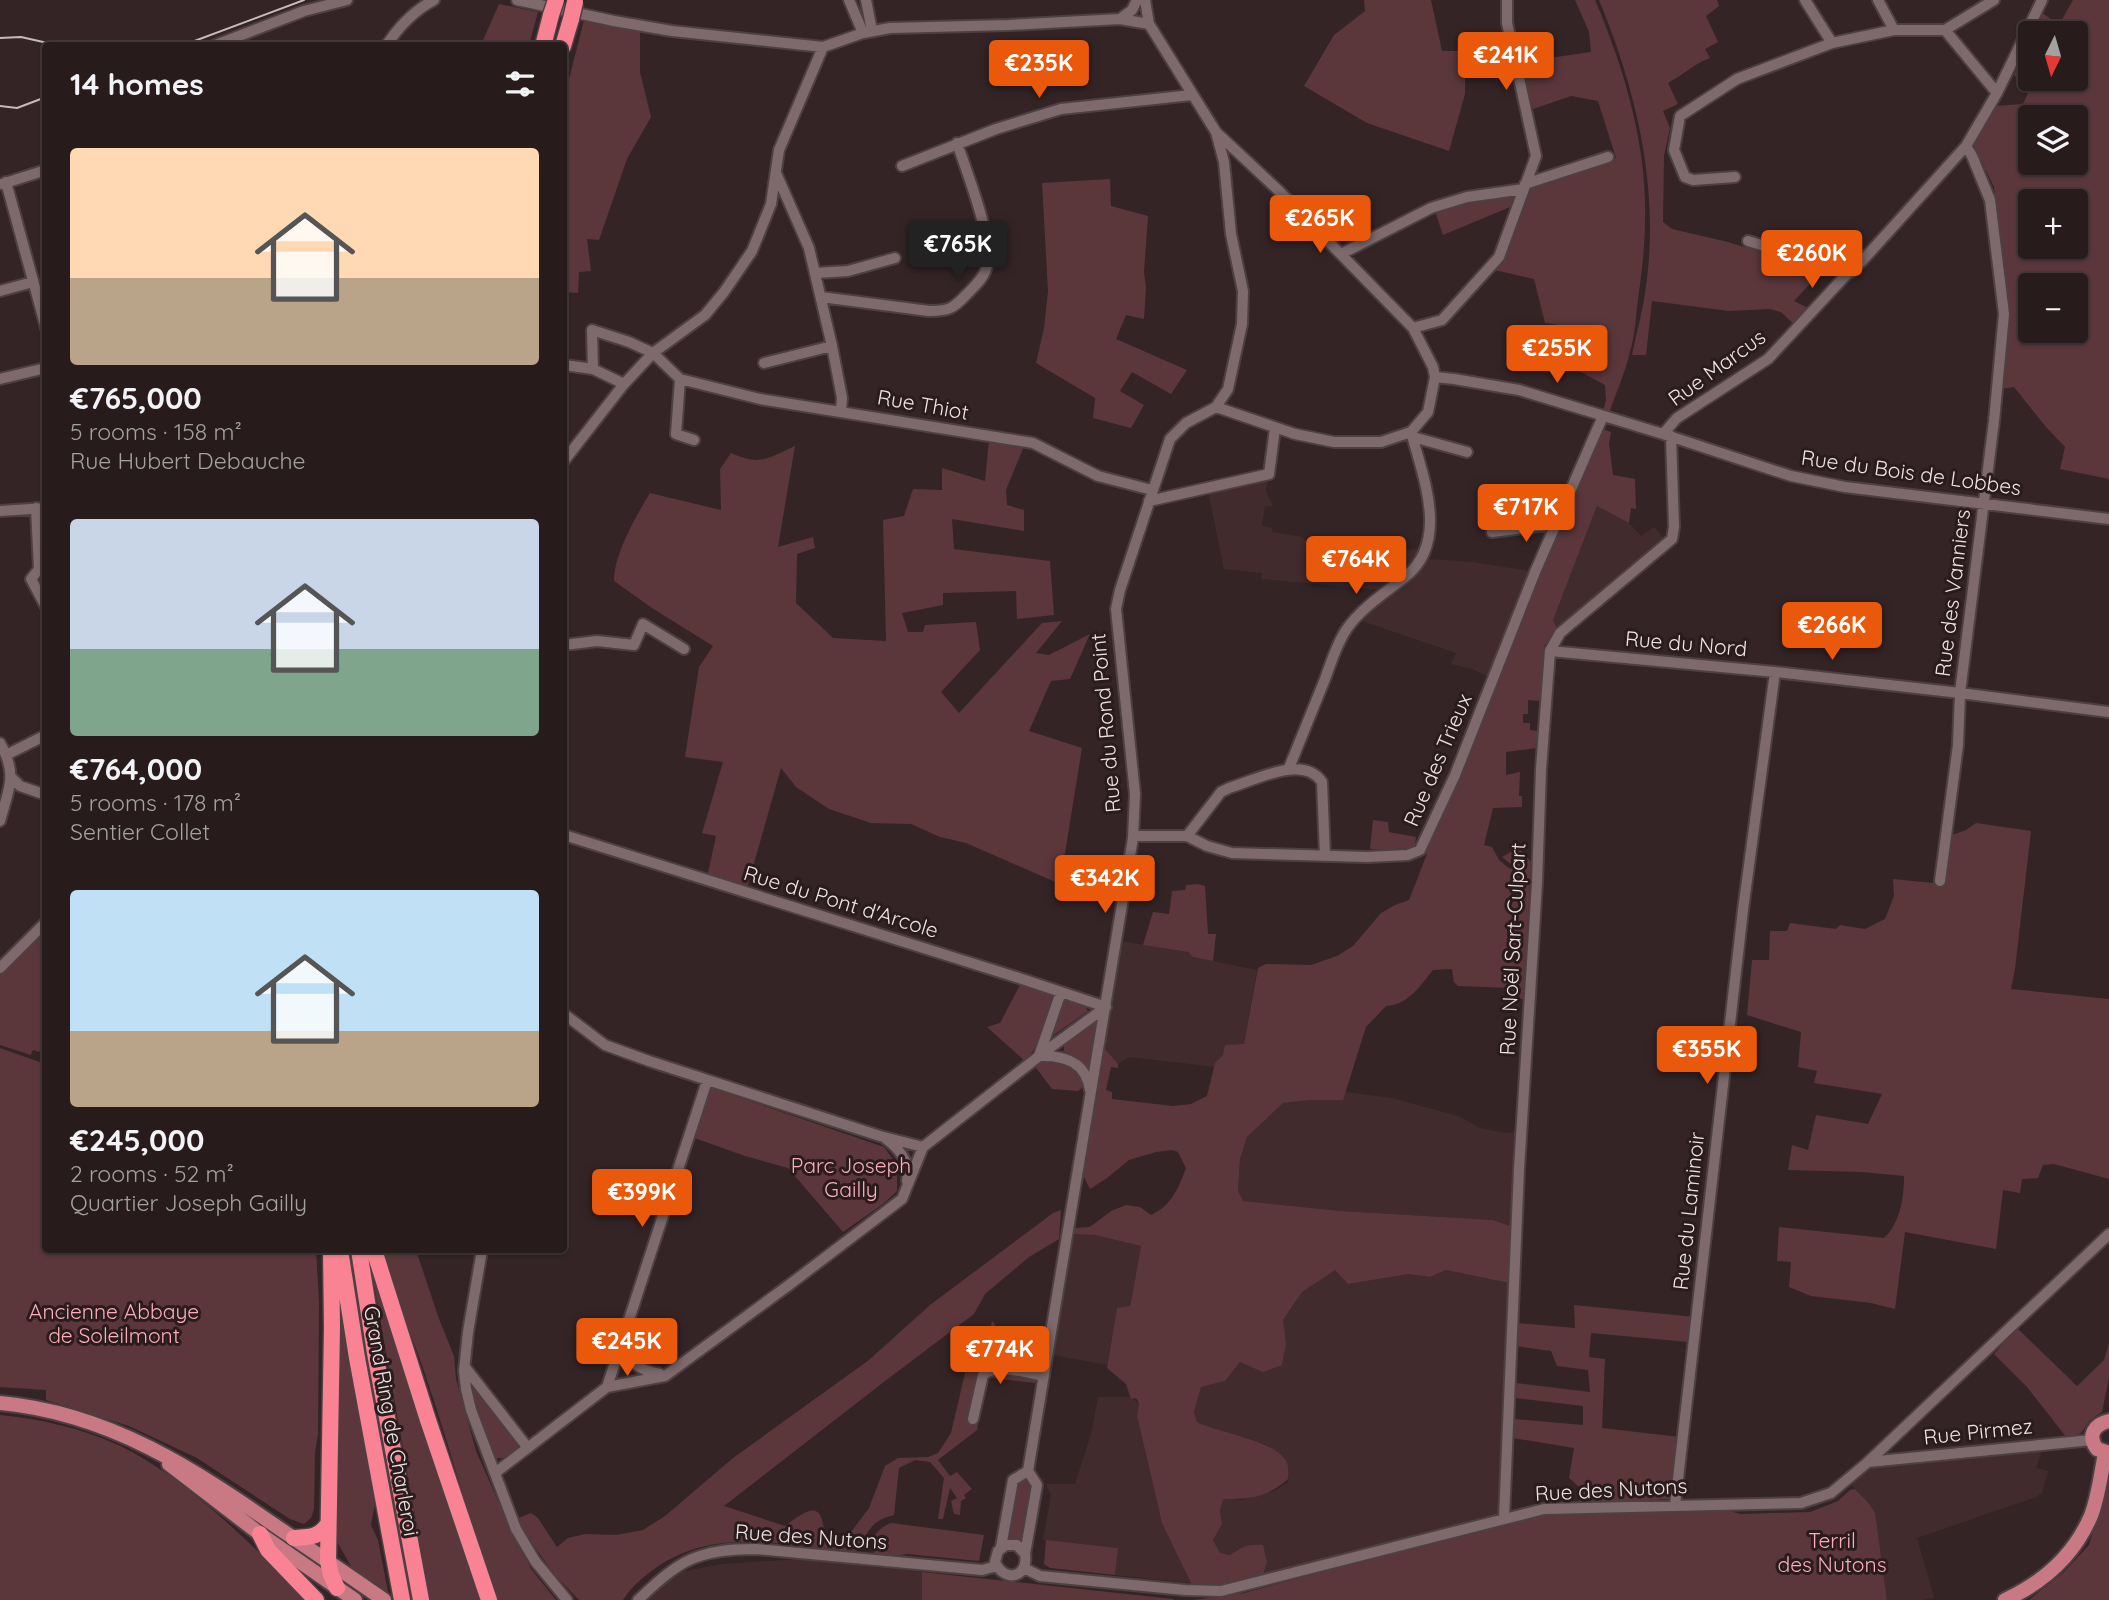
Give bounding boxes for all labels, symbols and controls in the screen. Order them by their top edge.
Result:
north arrow [2018,21,2088,91]
map controls [2018,21,2088,343]
pin: €241K [1457,32,1555,92]
text: €241K [1474,40,1538,69]
pin: €235K [990,41,1088,100]
text: €235K [1005,48,1073,77]
text: 14 homes [70,65,204,103]
icon: filters [501,65,539,103]
button: layers [2018,105,2088,175]
button: + [2018,189,2088,259]
icon: home [242,194,368,320]
pin: €265K [1271,196,1369,255]
text: €265K [1286,203,1354,232]
pin: €765K [909,222,1007,281]
text: €765K [924,229,992,258]
pin: €260K [1763,230,1861,290]
text: €260K [1777,238,1847,267]
button: − [2018,273,2088,343]
street label: Rue Marcus [1663,323,1770,411]
pin: €255K [1508,326,1606,385]
text: €255K [1522,333,1592,362]
text: €765,000 [70,379,202,417]
street label: Rue Thiot [875,383,971,425]
text: 5 rooms · 158 m² [70,417,242,446]
street label: Rue du Bois de Lobbes [1799,444,2023,500]
text: Rue Hubert Debauche [70,446,305,475]
pin: €717K [1477,484,1575,544]
text: €717K [1494,492,1558,521]
street label: Rue des Vanniers [1929,508,1975,678]
pin: €764K [1307,536,1405,596]
text: €764K [1322,544,1390,573]
icon: home [242,565,368,691]
pin: €266K [1783,602,1881,662]
text: €266K [1798,610,1866,639]
street label: Rue du Nord [1624,625,1748,661]
street label: Rue du Rond Point [1084,632,1126,814]
street label: Rue des Trieux [1397,689,1477,830]
text: €764,000 [70,750,202,788]
text: 5 rooms · 178 m² [70,788,241,817]
text: Sentier Collet [70,817,210,846]
street label: Rue Noël Sart-Culpart [1493,842,1531,1056]
pin: €342K [1056,856,1154,915]
street label: Rue du Pont d'Arcole [741,859,942,943]
text: €342K [1071,863,1139,892]
icon: home [242,936,368,1062]
pin: €355K [1658,1026,1756,1086]
text: €355K [1673,1034,1741,1063]
text: €245,000 [70,1121,204,1159]
street label: Rue du Laminoir [1667,1130,1709,1291]
park label: Parc Joseph Gailly [791,1152,911,1202]
text: 2 rooms · 52 m² [70,1159,234,1188]
pin: €399K [593,1170,691,1229]
text: €399K [608,1177,676,1206]
text: Quartier Joseph Gailly [70,1188,307,1217]
park label: Ancienne Abbaye de Soleilmont [29,1298,199,1348]
street label: Grand Ring de Charleroi [359,1304,425,1538]
pin: €245K [578,1318,676,1378]
text: €245K [592,1326,662,1355]
pin: €774K [951,1326,1049,1386]
text: €774K [966,1334,1034,1363]
street label: Rue Pirmez [1922,1412,2034,1450]
street label: Rue des Nutons [1534,1472,1688,1506]
street label: Rue des Nutons [734,1518,888,1554]
park label: Terril des Nutons [1777,1527,1887,1577]

